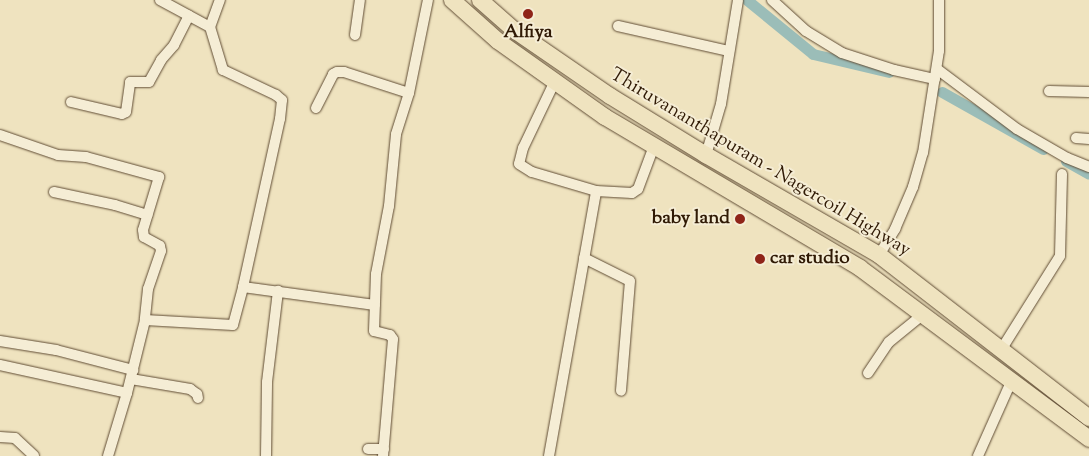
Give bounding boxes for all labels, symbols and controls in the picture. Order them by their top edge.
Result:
marker: Alfiya [522,8,534,20]
place label: Alfiya [503,22,553,44]
street label: Thiruvananthapuram - Nagercoil Highway [606,64,914,262]
place label: baby land [652,208,730,230]
marker: baby land [734,213,746,225]
place label: car studio [770,248,850,270]
marker: car studio [754,253,766,265]

